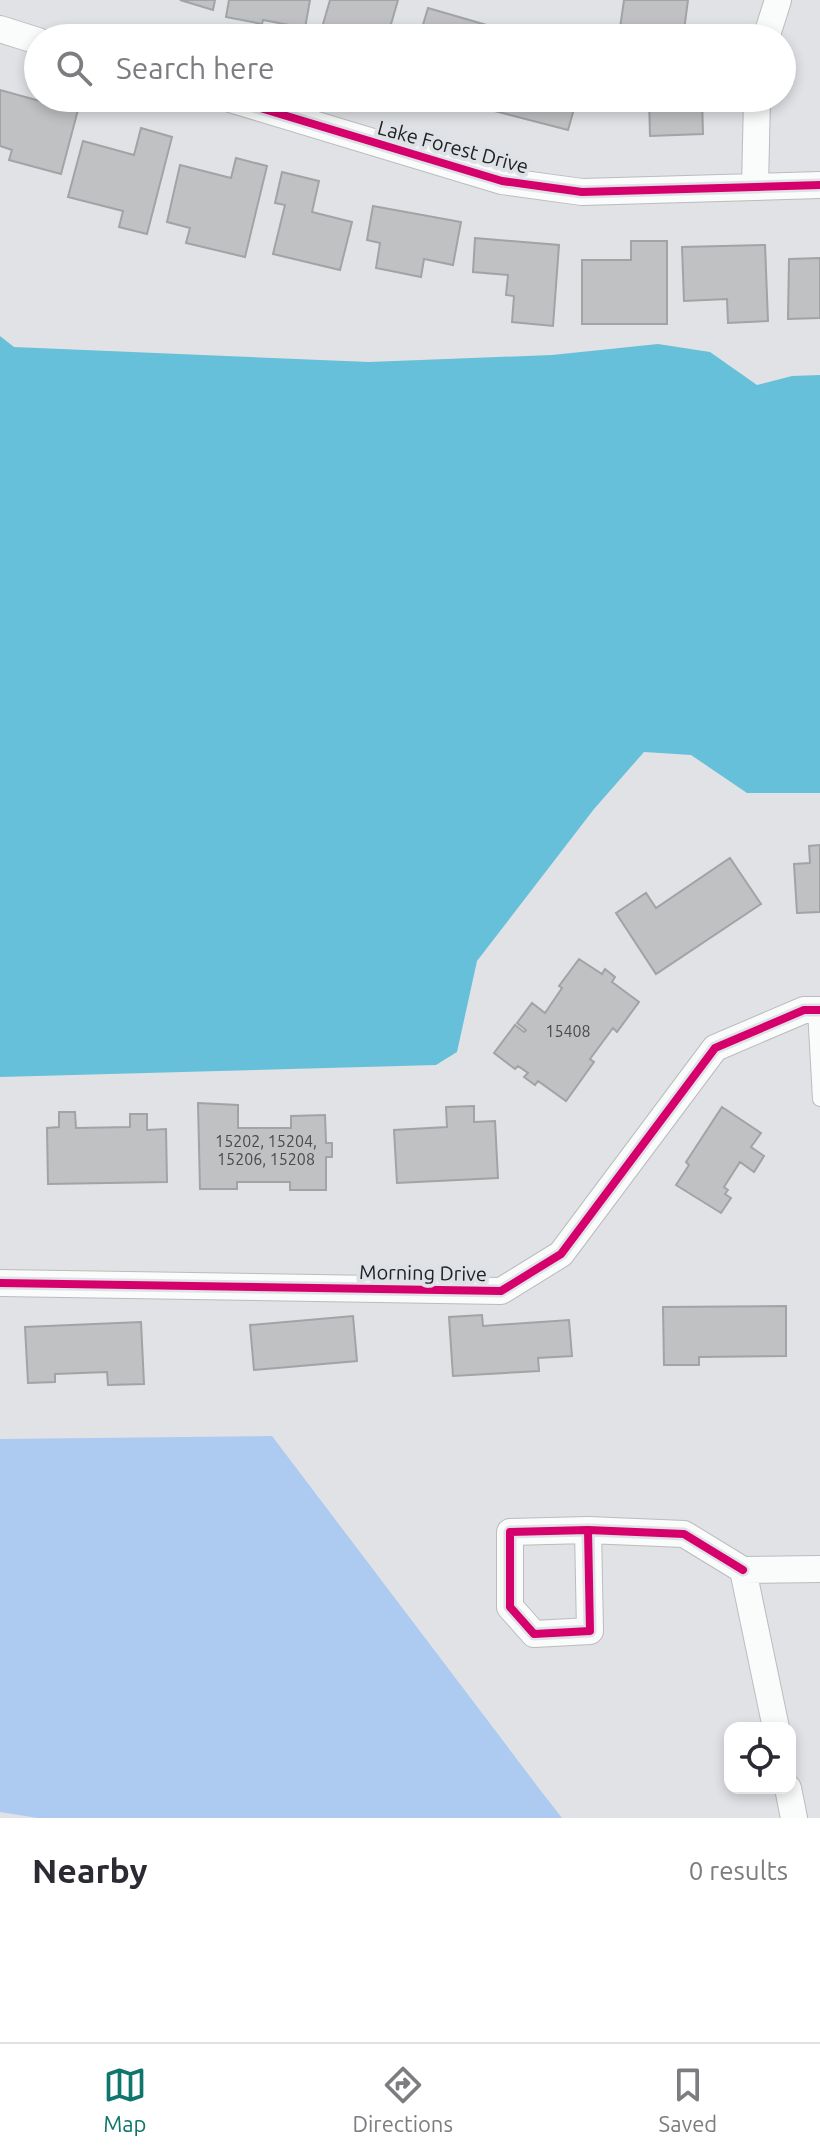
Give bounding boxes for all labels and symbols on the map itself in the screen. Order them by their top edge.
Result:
street label: Lake Forest Drive [375,115,531,178]
house number: 15408 [545,1022,591,1040]
house number: 15202, 15204, 15206, 15208 [215,1132,317,1168]
street label: Morning Drive [359,1260,487,1285]

